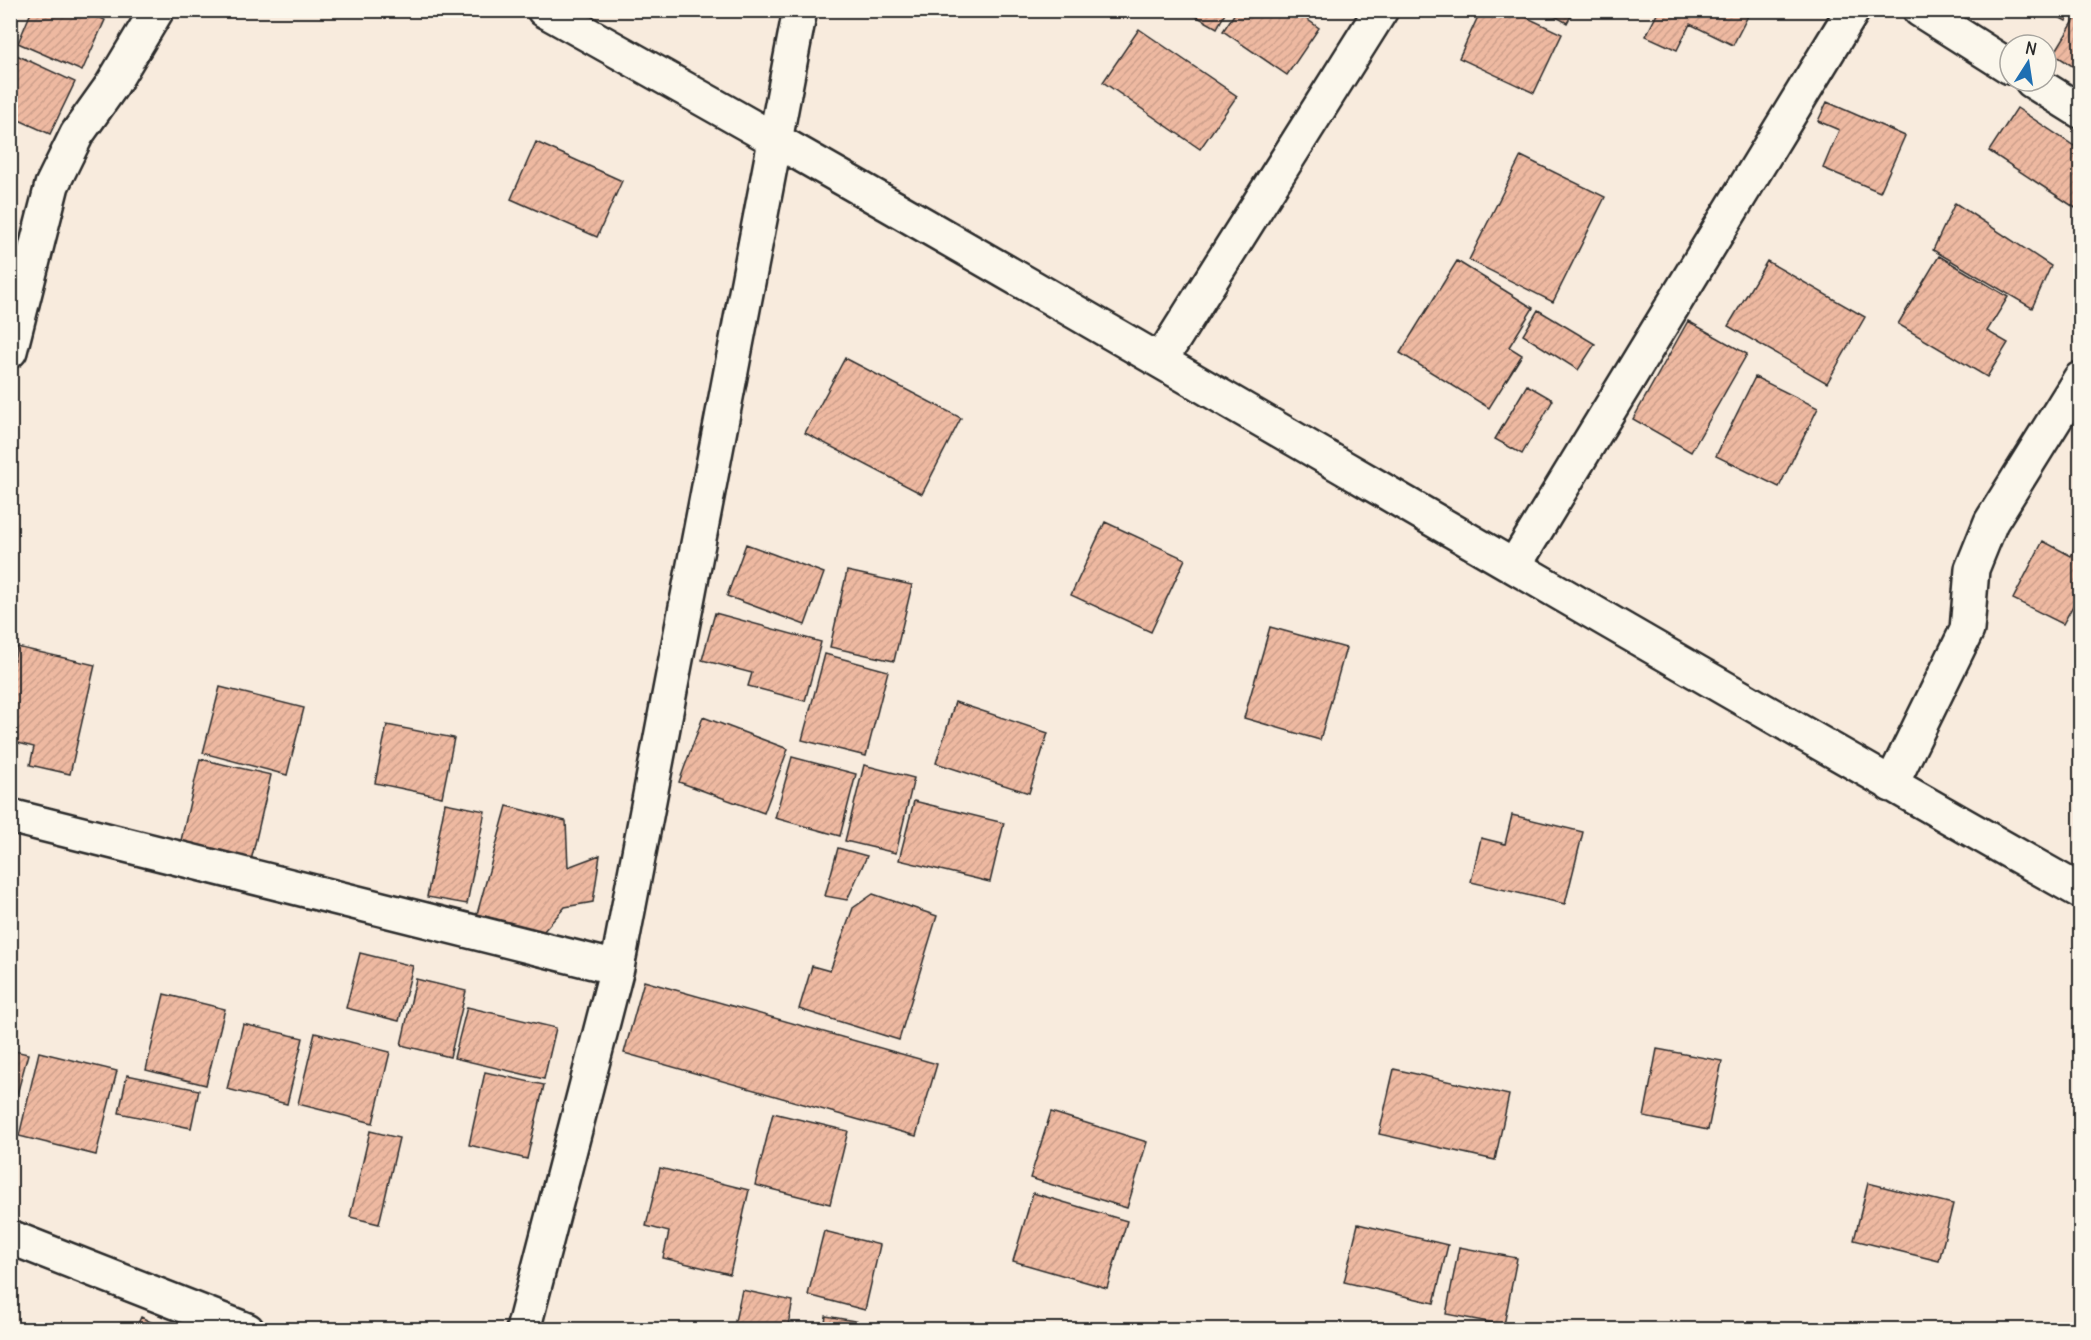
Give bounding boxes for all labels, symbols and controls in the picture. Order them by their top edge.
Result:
north arrow [1998,33,2058,93]
text: N [2024,37,2039,59]

